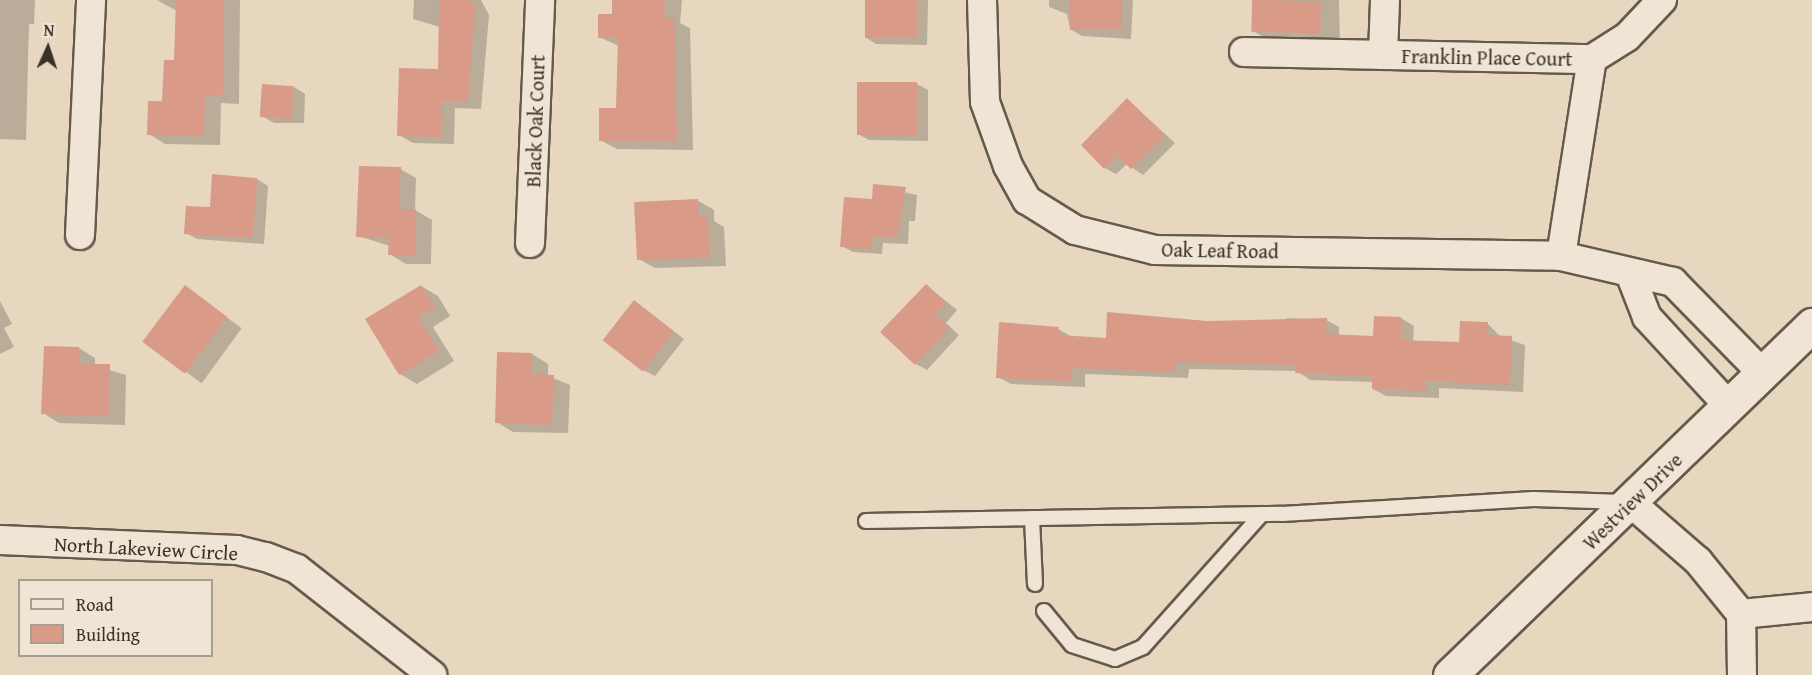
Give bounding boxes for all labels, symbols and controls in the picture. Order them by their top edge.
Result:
north arrow [18,18,78,78]
text: N [43,18,55,42]
street label: Franklin Place Court [1401,44,1573,70]
street label: Black Oak Court [521,54,549,188]
street label: Oak Leaf Road [1161,237,1279,263]
street label: Westview Drive [1577,448,1687,554]
street label: North Lakeview Circle [53,531,239,565]
legend [18,579,213,657]
text: Road [76,591,114,618]
text: Building [76,621,140,648]

